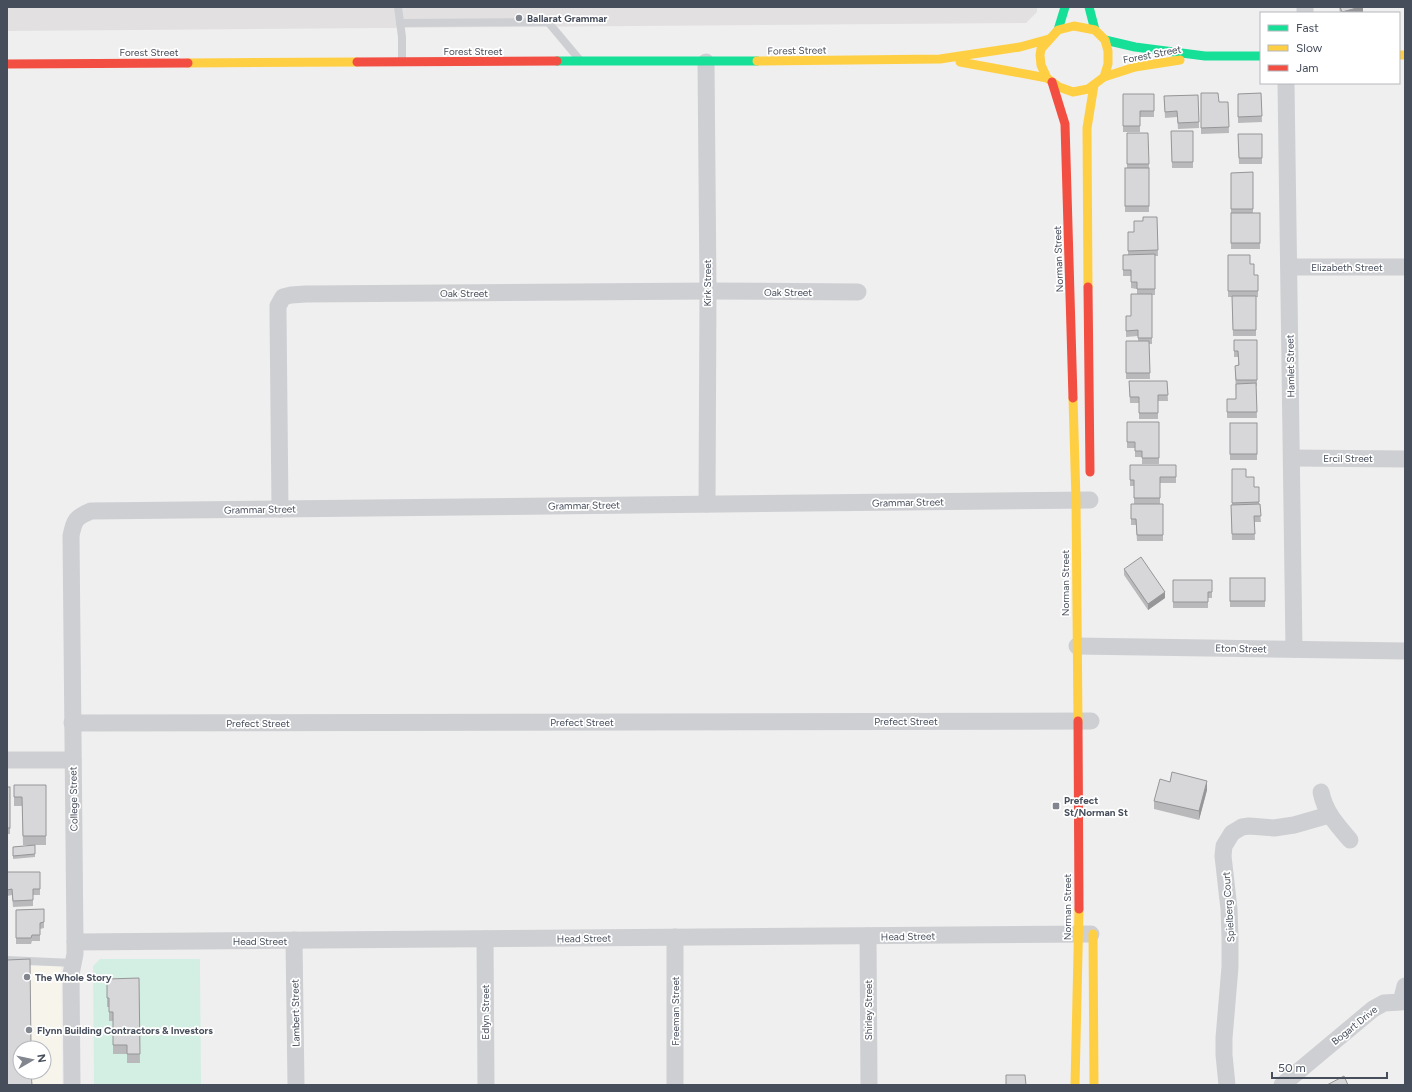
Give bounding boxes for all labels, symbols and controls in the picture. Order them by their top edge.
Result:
place label: Ballarat Grammar [527,12,608,25]
legend [1260,12,1400,84]
marker: Ballarat Grammar [514,13,524,23]
text: Fast [1296,21,1319,35]
text: Slow [1296,41,1323,55]
street label: Forest Street [1122,42,1182,66]
street label: Forest Street [767,43,827,58]
street label: Forest Street [444,45,503,58]
street label: Forest Street [120,46,179,59]
text: Jam [1296,61,1319,75]
street label: Norman Street [1051,225,1066,292]
street label: Kirk Street [701,259,714,307]
street label: Elizabeth Street [1311,261,1383,274]
street label: Oak Street [764,286,812,299]
street label: Oak Street [440,287,488,300]
street label: Hamlet Street [1283,334,1298,398]
street label: Ercil Street [1323,452,1373,465]
street label: Grammar Street [872,495,944,510]
street label: Grammar Street [548,498,620,513]
street label: Grammar Street [224,502,296,517]
street label: Norman Street [1059,549,1072,616]
street label: Eton Street [1215,642,1267,655]
street label: Prefect Street [874,715,938,728]
street label: Prefect Street [550,716,614,729]
street label: Prefect Street [226,717,290,730]
street label: College Street [66,766,81,831]
place label: Prefect St/Norman St [1064,794,1128,819]
marker: Prefect St/Norman St [1051,801,1061,811]
street label: Spielberg Court [1220,871,1237,943]
street label: Norman Street [1061,873,1074,940]
street label: Head Street [881,930,936,943]
street label: Head Street [557,932,612,945]
street label: Head Street [233,935,287,948]
place label: The Whole Story [35,971,112,984]
marker: The Whole Story [22,972,32,982]
street label: Freeman Street [669,976,682,1046]
street label: Lambert Street [288,979,303,1047]
street label: Shirley Street [862,979,875,1040]
street label: Edlyn Street [479,984,492,1040]
street label: Bogart Drive [1329,1002,1380,1048]
place label: Flynn Building Contractors & Investors [37,1024,213,1037]
marker: Flynn Building Contractors & Investors [24,1025,34,1035]
north arrow [12,1040,52,1080]
text: N [34,1053,48,1064]
scale bar [1272,1054,1387,1080]
text: 50 m [1278,1061,1306,1075]

